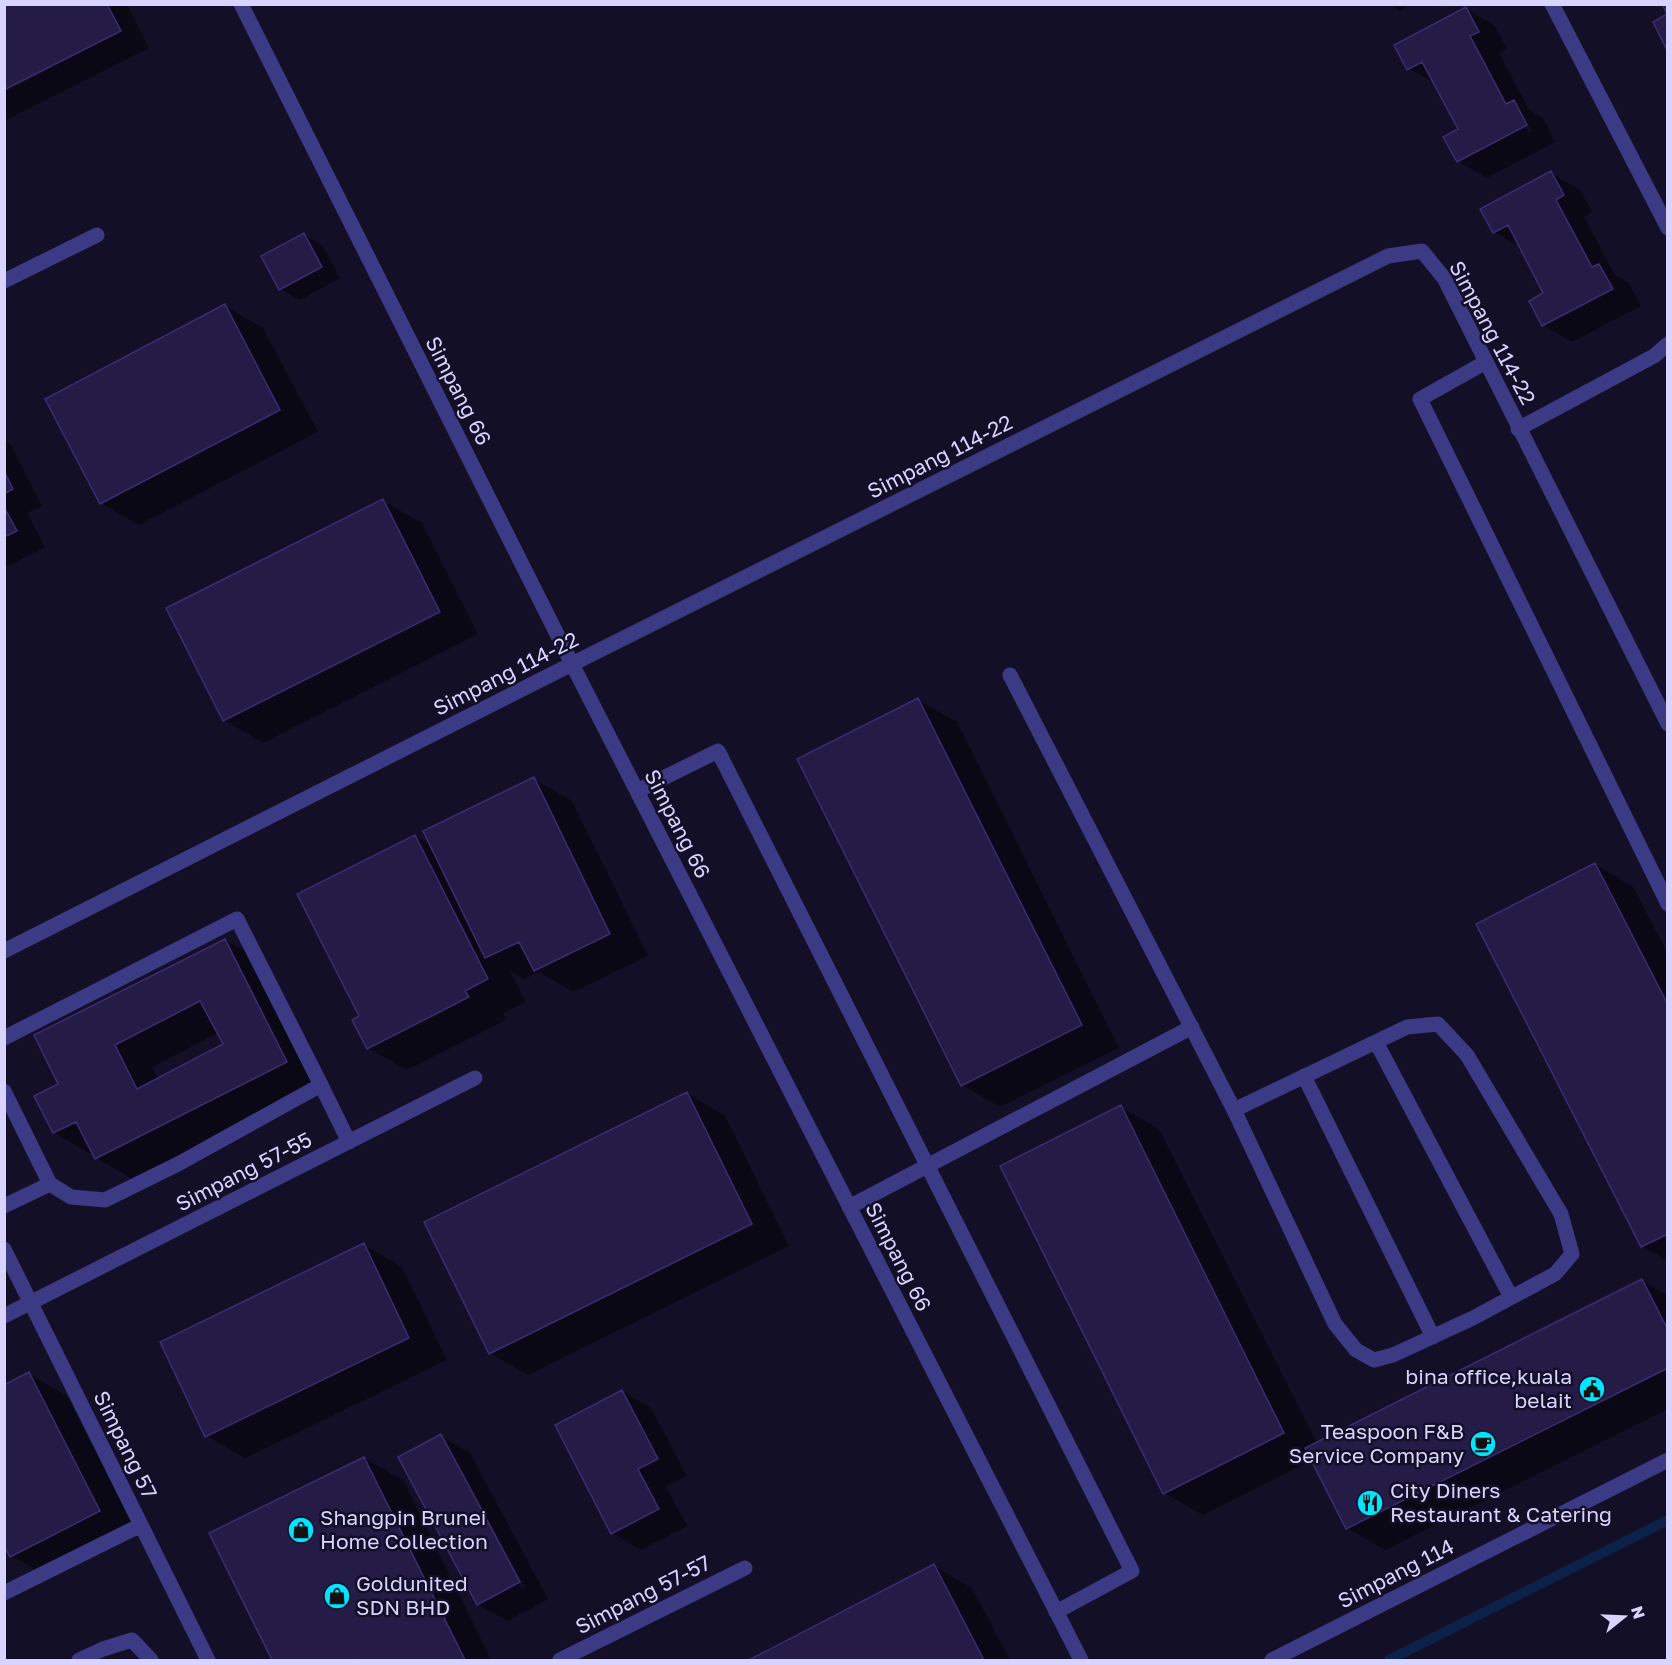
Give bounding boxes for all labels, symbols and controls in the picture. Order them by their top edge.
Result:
street label: Simpang 114-22 [1444,256,1542,409]
street label: Simpang 66 [420,332,497,449]
street label: Simpang 114-22 [863,408,1016,504]
street label: Simpang 114-22 [429,625,582,721]
street label: Simpang 66 [639,765,716,882]
street label: Simpang 57-55 [171,1126,316,1217]
street label: Simpang 66 [860,1198,937,1315]
place label: bina office,kuala belait [1405,1363,1572,1413]
public building icon: bina office,kuala belait [1577,1374,1607,1404]
street label: Simpang 57 [89,1386,163,1503]
place label: Teaspoon F&B Service Company [1289,1418,1464,1468]
cafe icon: Teaspoon F&B Service Company [1468,1429,1498,1459]
place label: City Diners Restaurant & Catering [1390,1477,1612,1527]
restaurant icon: City Diners Restaurant & Catering [1355,1488,1385,1518]
place label: Shangpin Brunei Home Collection [320,1504,488,1554]
shop icon: Shangpin Brunei Home Collection [286,1515,316,1545]
street label: Simpang 114 [1333,1533,1458,1613]
street label: Simpang 57-57 [571,1549,714,1639]
place label: Goldunited SDN BHD [356,1570,468,1620]
shop icon: Goldunited SDN BHD [322,1581,352,1611]
north arrow [1594,1587,1654,1647]
text: N [1627,1603,1650,1621]

